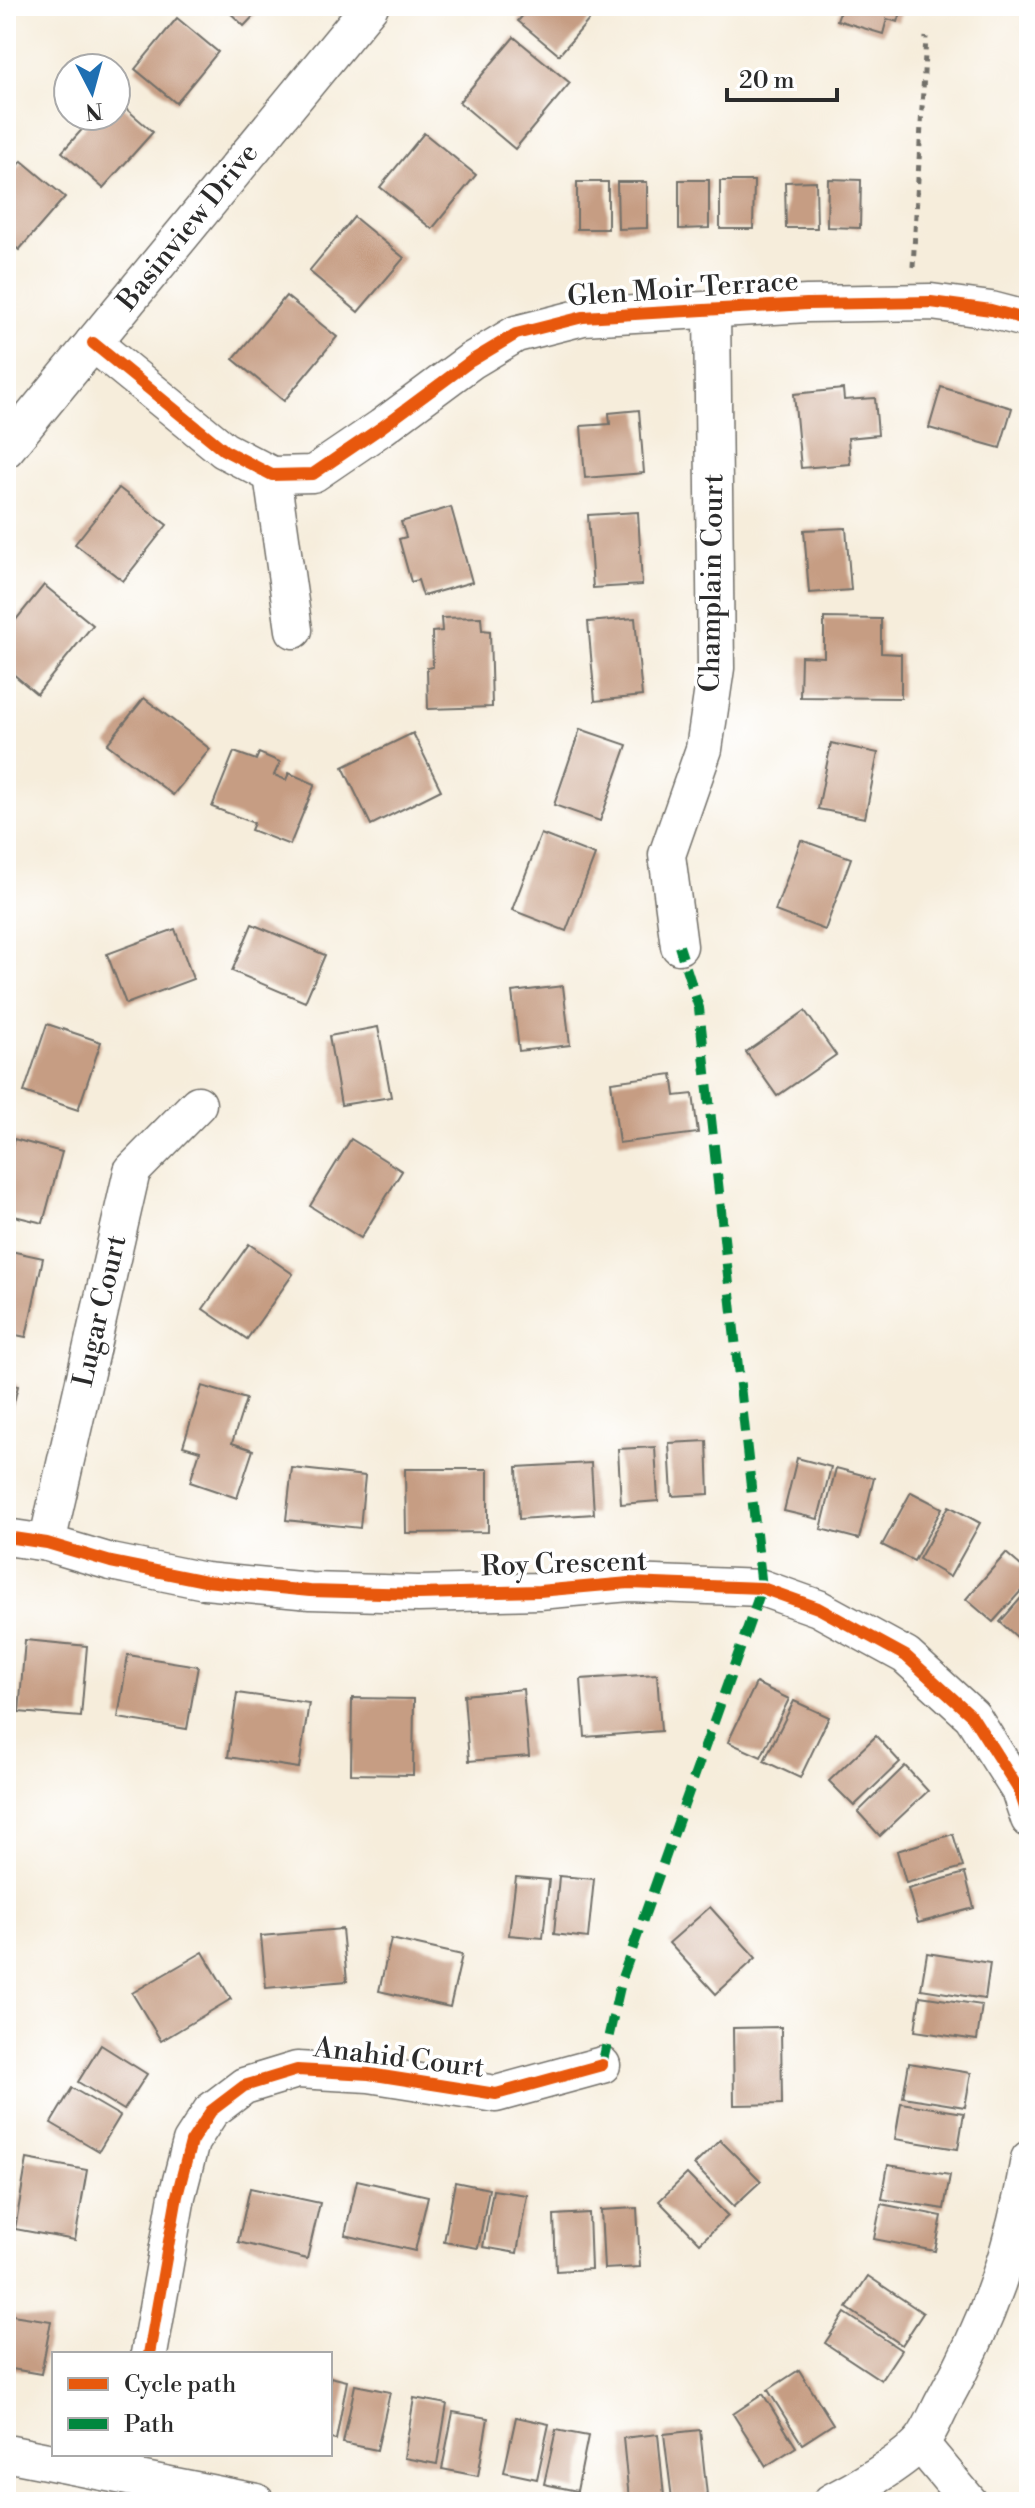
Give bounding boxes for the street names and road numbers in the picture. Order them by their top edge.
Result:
street label: Basinview Drive [109,136,266,319]
street label: Glen Moir Terrace [566,263,800,315]
street label: Champlain Court [693,473,731,693]
street label: Lugar Court [66,1232,134,1390]
street label: Roy Crescent [480,1544,648,1584]
street label: Anahid Court [311,2030,486,2086]

